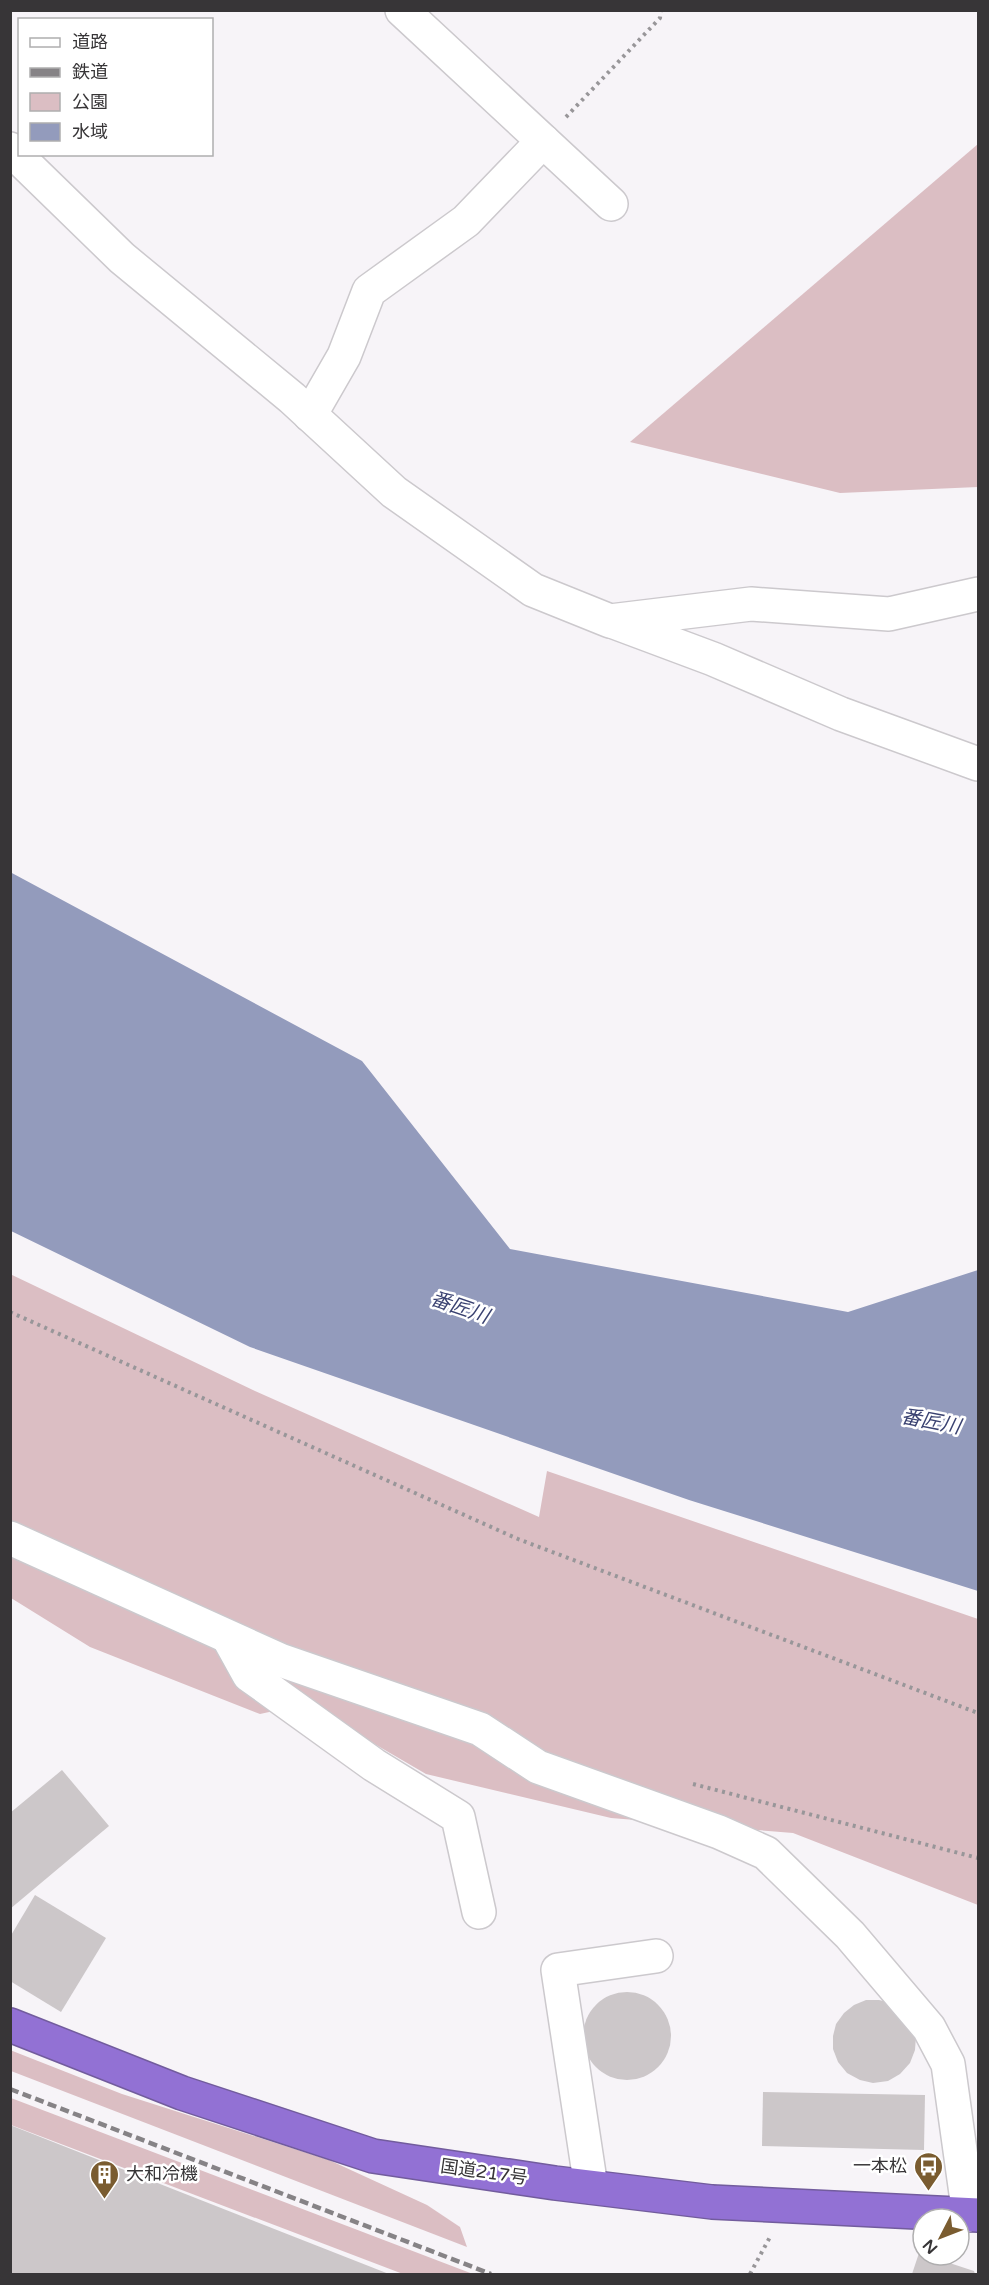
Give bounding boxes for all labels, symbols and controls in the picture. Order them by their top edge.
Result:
legend [18,18,213,156]
text: 道路 [72,31,108,53]
text: 鉄道 [72,61,108,83]
text: 公園 [72,91,108,113]
text: 水域 [72,121,108,143]
water label: 番匠川 [427,1287,494,1330]
water label: 番匠川 [899,1404,965,1440]
bus stop icon: 一本松 [912,2150,944,2192]
street label: 国道217号 [439,2155,529,2189]
place label: 一本松 [853,2155,907,2177]
building icon: 大和冷機 [89,2158,121,2200]
place label: 大和冷機 [126,2163,198,2185]
north arrow [911,2207,971,2267]
text: N [919,2235,942,2258]

